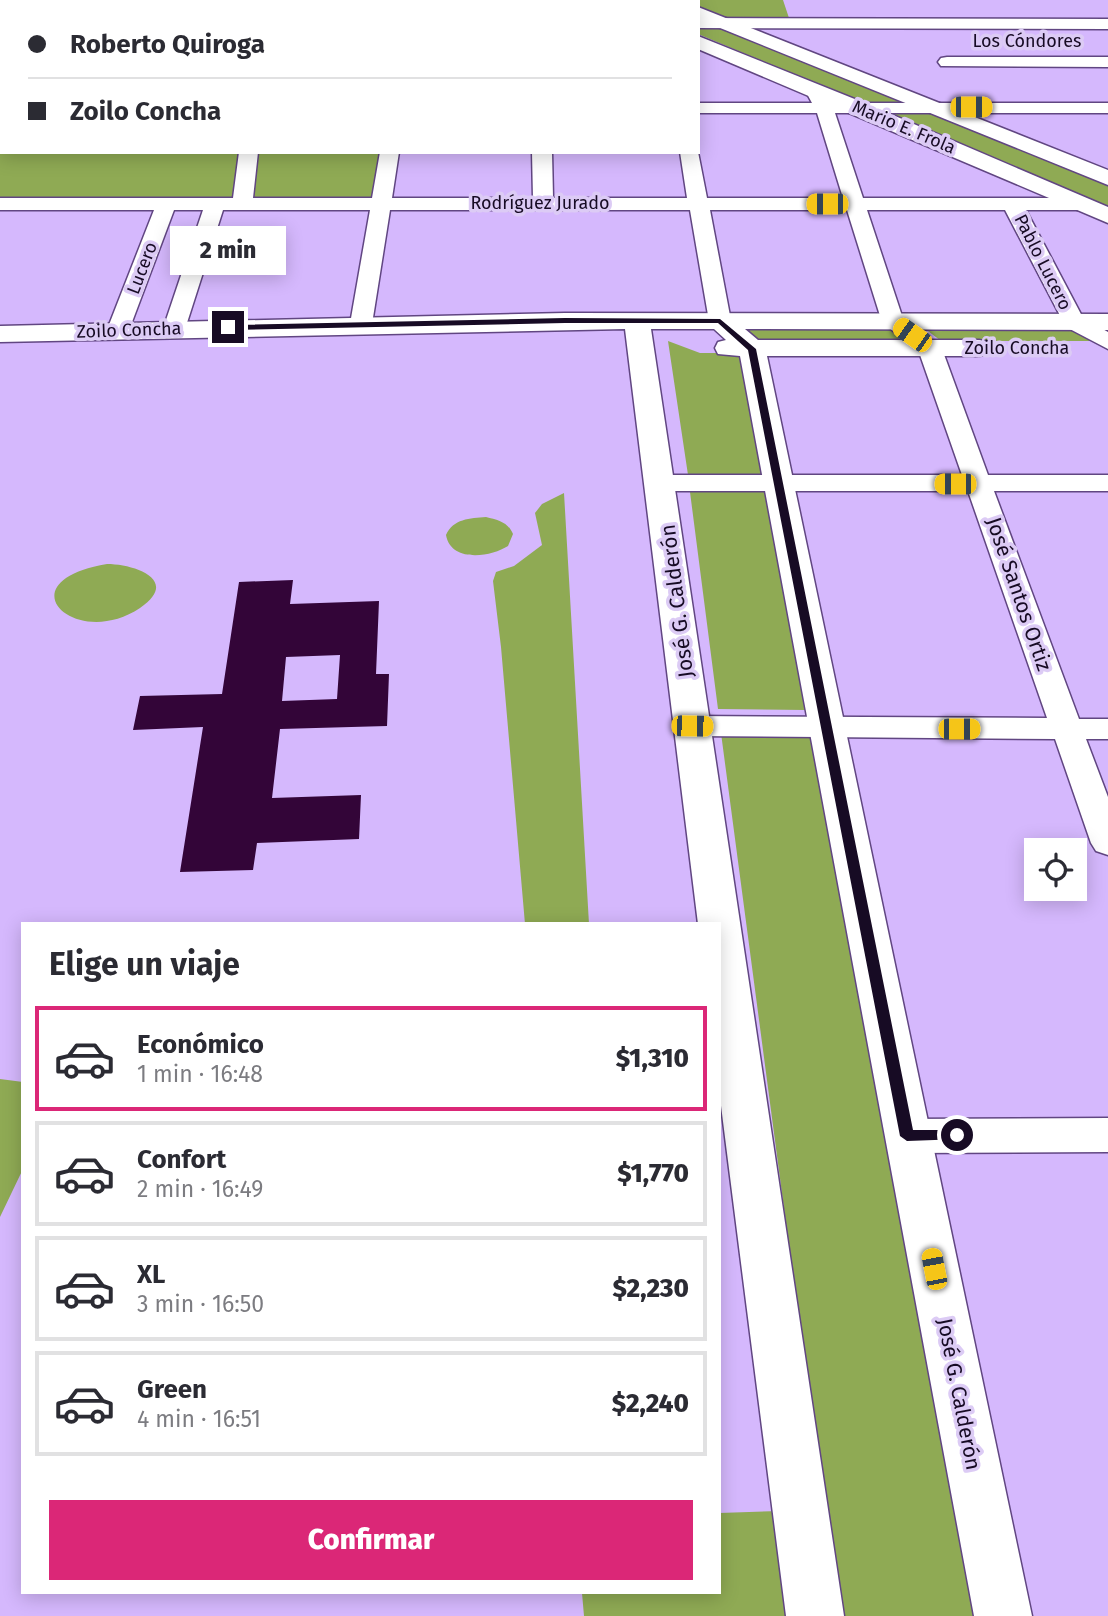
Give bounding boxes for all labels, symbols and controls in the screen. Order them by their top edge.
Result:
text: Roberto Quiroga [70,29,265,60]
street label: Los Cóndores [973,30,1081,52]
street label: Mario E. Frola [849,95,959,159]
text: Zoilo Concha [70,96,221,127]
car [951,97,993,118]
street label: Rodríguez Jurado [470,192,610,214]
car [807,194,849,215]
street label: Pablo Lucero [1009,210,1077,314]
callout: 2 min [170,226,286,274]
text: 2 min [200,236,256,264]
street label: Lucero [122,239,162,297]
route end [212,311,244,343]
car [889,314,936,356]
street label: Zoilo Concha [76,317,182,343]
street label: Zoilo Concha [965,337,1069,359]
car [935,474,977,495]
street label: José Santos Ortiz [981,514,1057,674]
street label: José G. Calderón [655,523,699,679]
car [671,715,714,737]
car [939,719,981,740]
map controls [1024,838,1087,901]
button: locate [1024,838,1087,901]
text: Elige un viaje [49,945,240,983]
icon: car [53,1027,116,1090]
text: Económico [137,1029,264,1060]
text: $1,310 [616,1043,689,1074]
text: 1 min · 16:48 [137,1060,263,1088]
route start [941,1119,973,1151]
icon: car [53,1142,116,1205]
text: Confort [137,1144,226,1175]
text: $1,770 [617,1158,689,1189]
text: 2 min · 16:49 [137,1175,263,1203]
car [920,1246,949,1292]
icon: car [53,1257,116,1320]
text: XL [137,1259,165,1290]
text: $2,230 [612,1273,689,1304]
text: 3 min · 16:50 [137,1290,264,1318]
street label: José G. Calderón [932,1316,986,1472]
icon: car [53,1372,116,1435]
text: Green [137,1374,207,1405]
text: $2,240 [612,1388,689,1419]
text: 4 min · 16:51 [137,1405,261,1433]
button: Confirmar [49,1500,693,1580]

